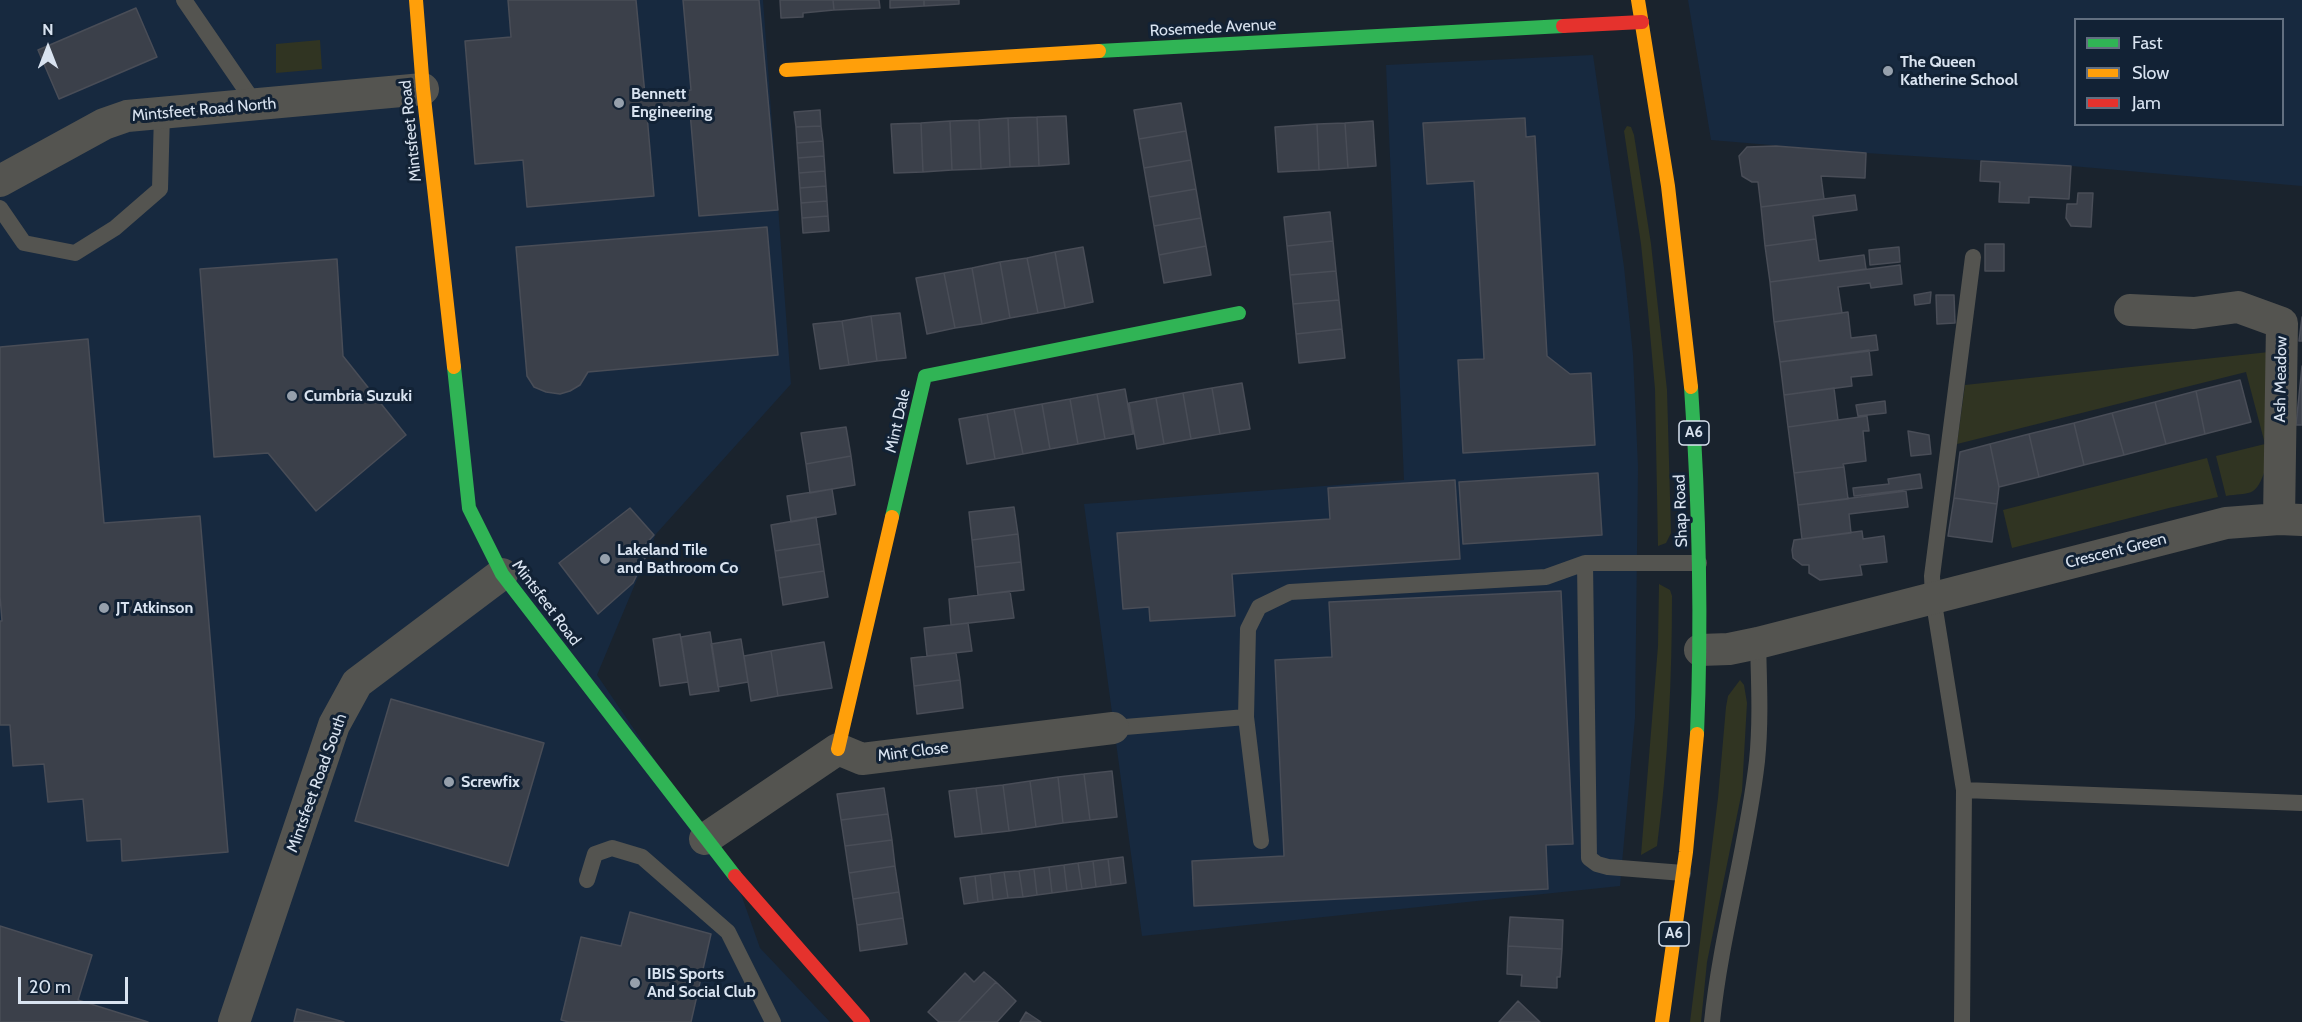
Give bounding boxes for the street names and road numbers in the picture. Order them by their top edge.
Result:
street label: Rosemede Avenue [1149,15,1277,41]
street label: Mintsfeet Road [396,79,426,183]
street label: Mintsfeet Road North [131,94,277,126]
street label: Ash Meadow [2271,336,2291,422]
street label: Mint Dale [881,387,915,455]
road number: A6 [1679,421,1709,445]
street label: Shap Road [1670,474,1692,548]
street label: Crescent Green [2064,529,2168,573]
street label: Mintsfeet Road [508,556,584,650]
street label: Mintsfeet Road South [283,711,351,855]
street label: Mint Close [876,738,950,766]
road number: A6 [1659,922,1689,946]

